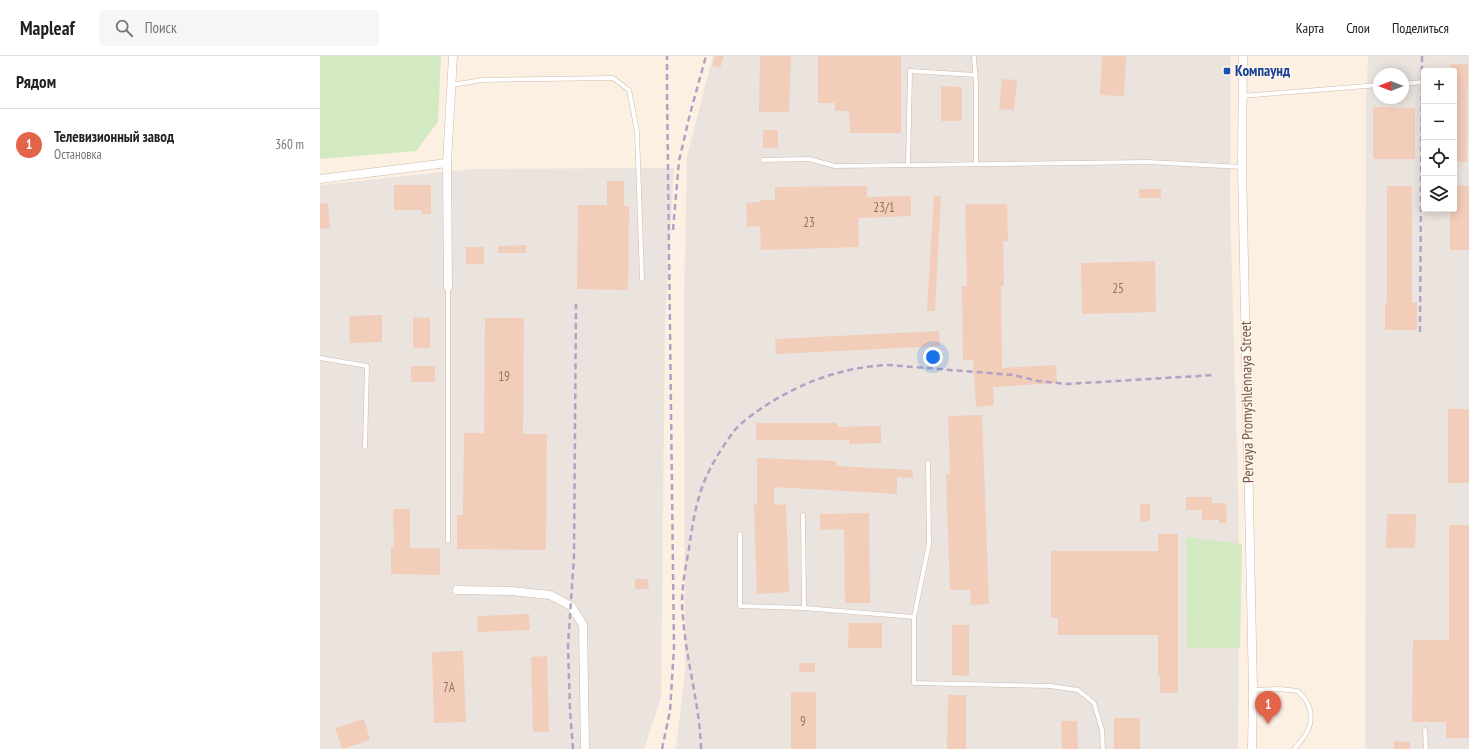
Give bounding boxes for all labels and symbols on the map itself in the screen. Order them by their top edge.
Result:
place label: Компаунд [1235,61,1290,80]
marker: Компаунд [1222,66,1232,76]
north arrow [1373,68,1409,104]
house number: 23/1 [873,199,895,216]
house number: 23 [803,214,815,231]
house number: 25 [1112,280,1124,297]
street label: Pervaya Promyshlennaya Street [1236,321,1257,483]
your location [923,347,943,367]
house number: 19 [498,368,510,385]
house number: 7А [443,679,456,696]
pin: 1 [1255,691,1281,724]
house number: 9 [800,713,806,730]

